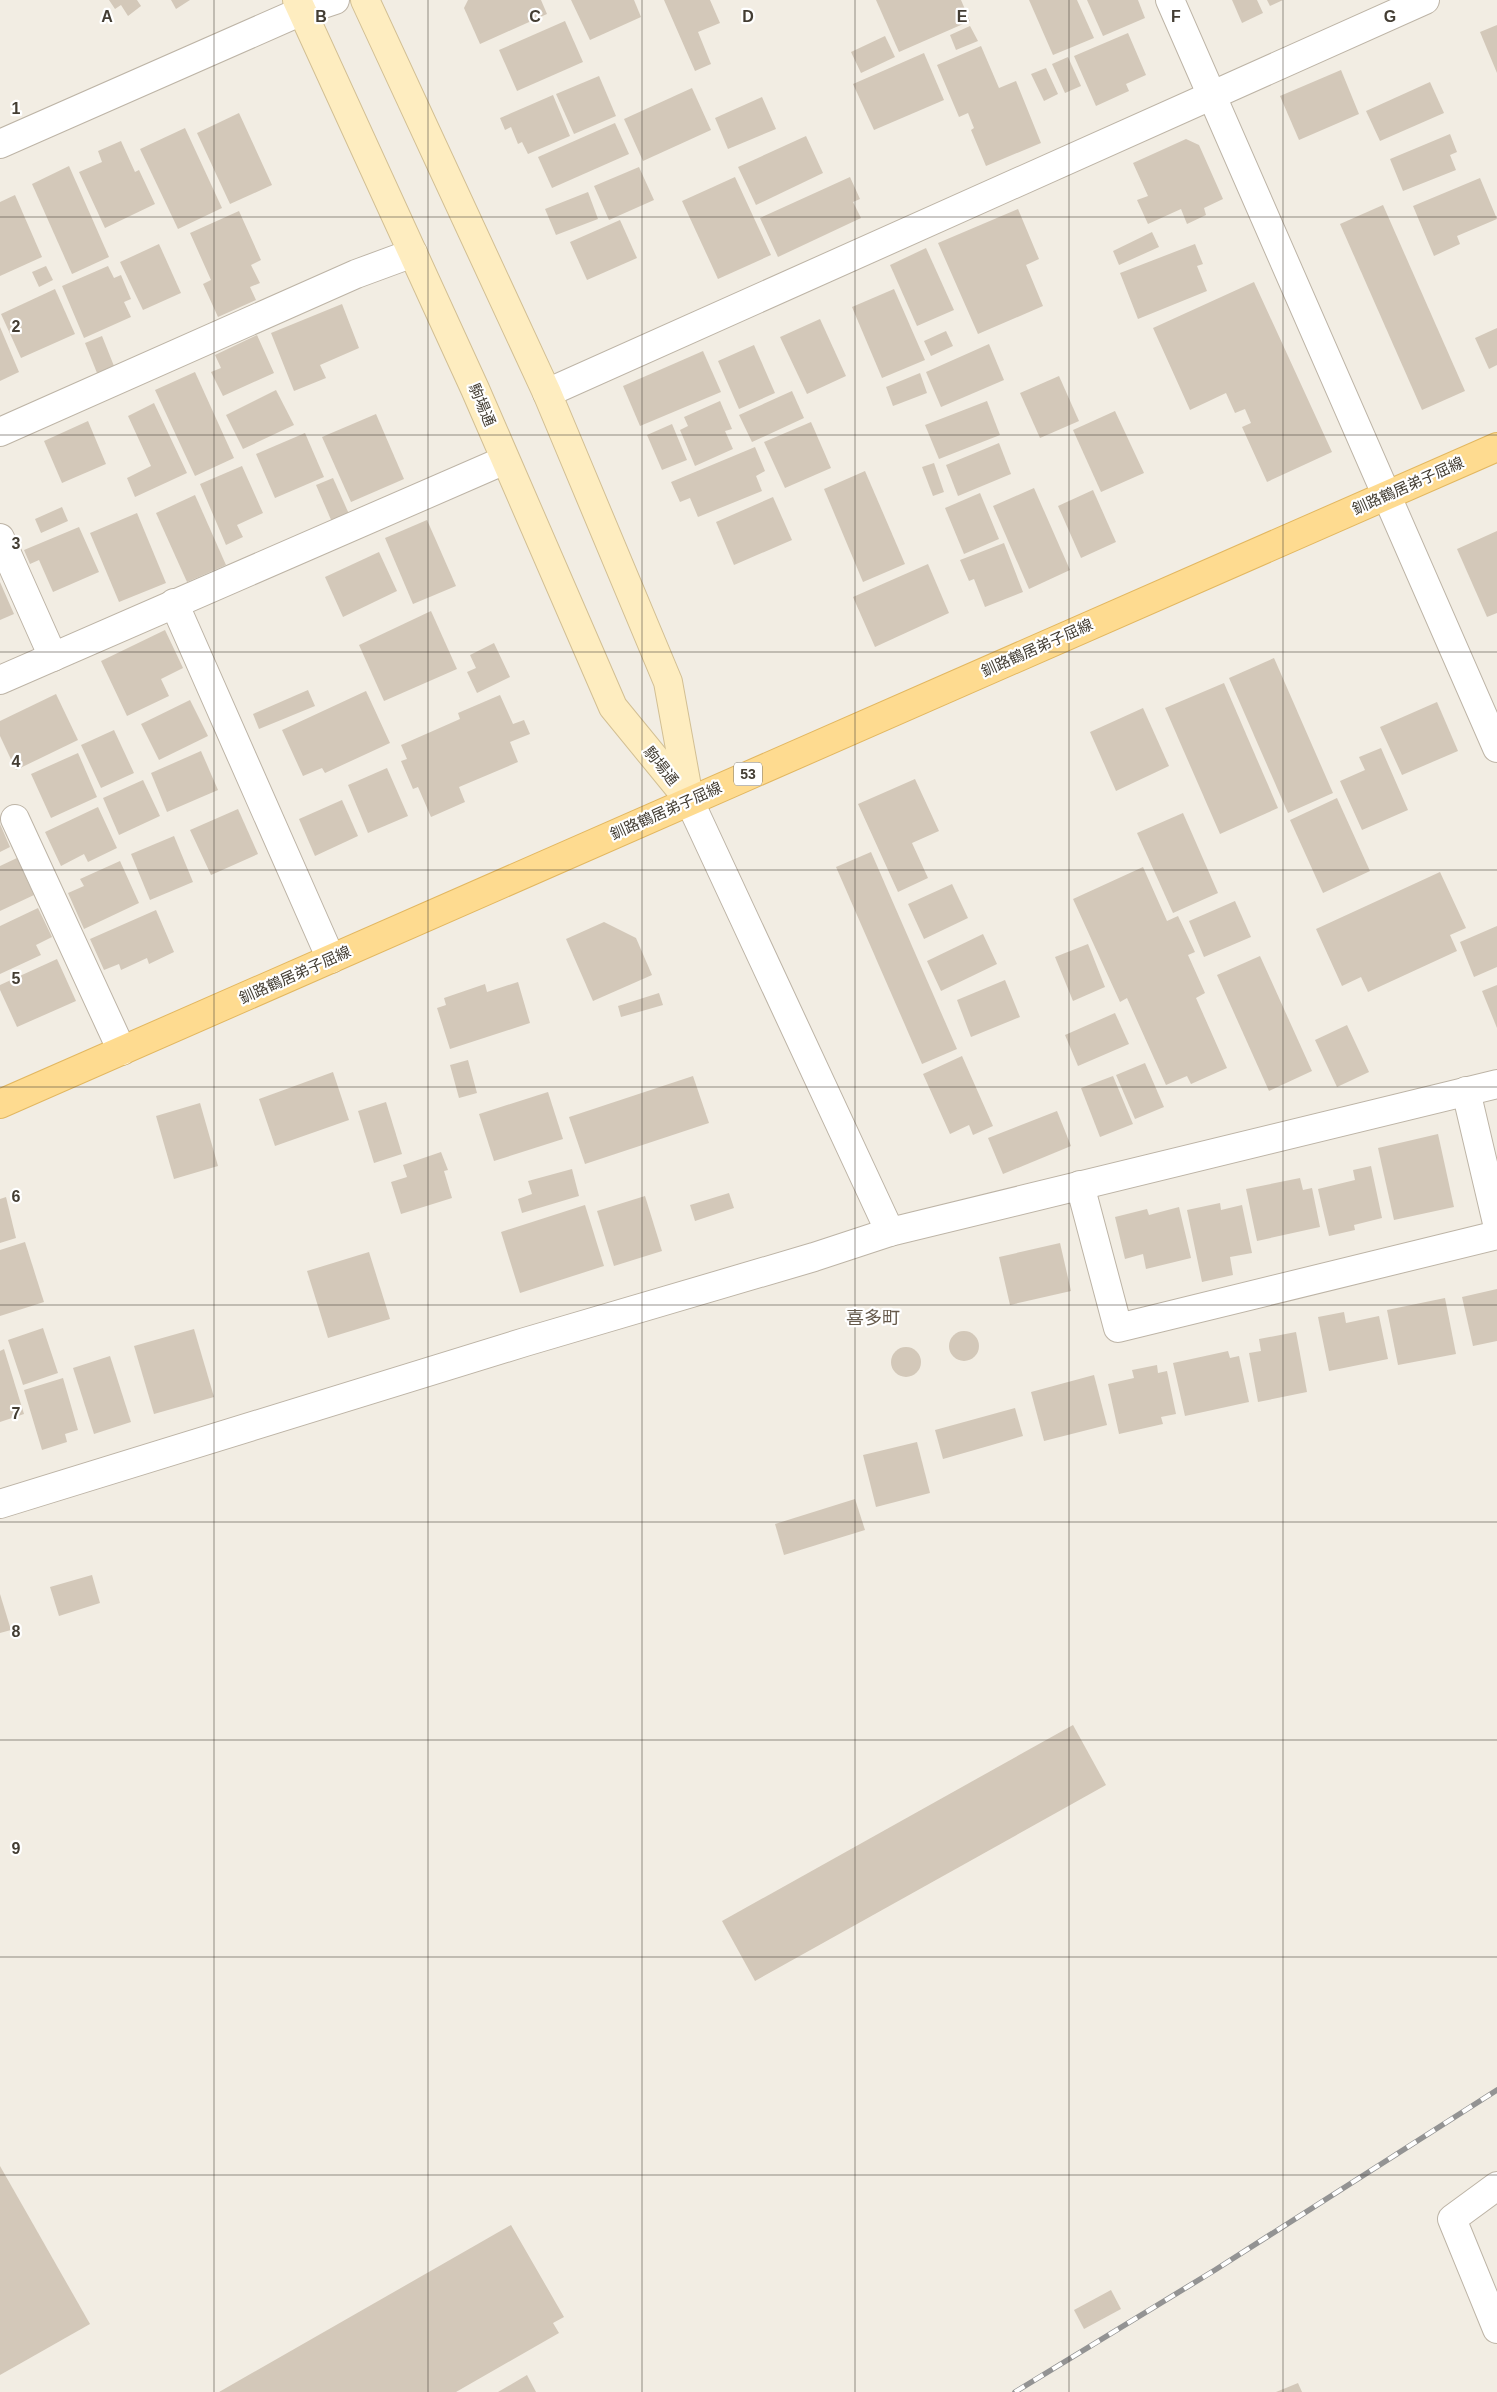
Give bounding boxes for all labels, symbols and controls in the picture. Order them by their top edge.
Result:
text: A [101,8,113,25]
text: B [315,8,327,25]
text: C [529,8,541,25]
text: D [742,8,754,25]
text: E [957,8,968,25]
text: F [1171,8,1181,25]
text: G [1384,8,1396,25]
text: 1 [12,100,21,117]
text: 2 [12,318,21,335]
street label: 駒場通 [466,381,499,429]
street label: 釧路鶴居弟子屈線 [1350,453,1466,518]
text: 3 [12,535,21,552]
street label: 釧路鶴居弟子屈線 [979,615,1095,680]
street label: 駒場通 [641,743,682,789]
text: 4 [12,753,21,770]
road number: 53 [734,762,762,786]
street label: 釧路鶴居弟子屈線 [608,778,724,843]
street label: 釧路鶴居弟子屈線 [237,942,353,1007]
text: 5 [12,970,21,987]
text: 6 [12,1188,21,1205]
district label: 喜多町 [846,1308,900,1328]
text: 7 [12,1405,21,1422]
text: 8 [12,1623,21,1640]
text: 9 [12,1840,21,1857]

